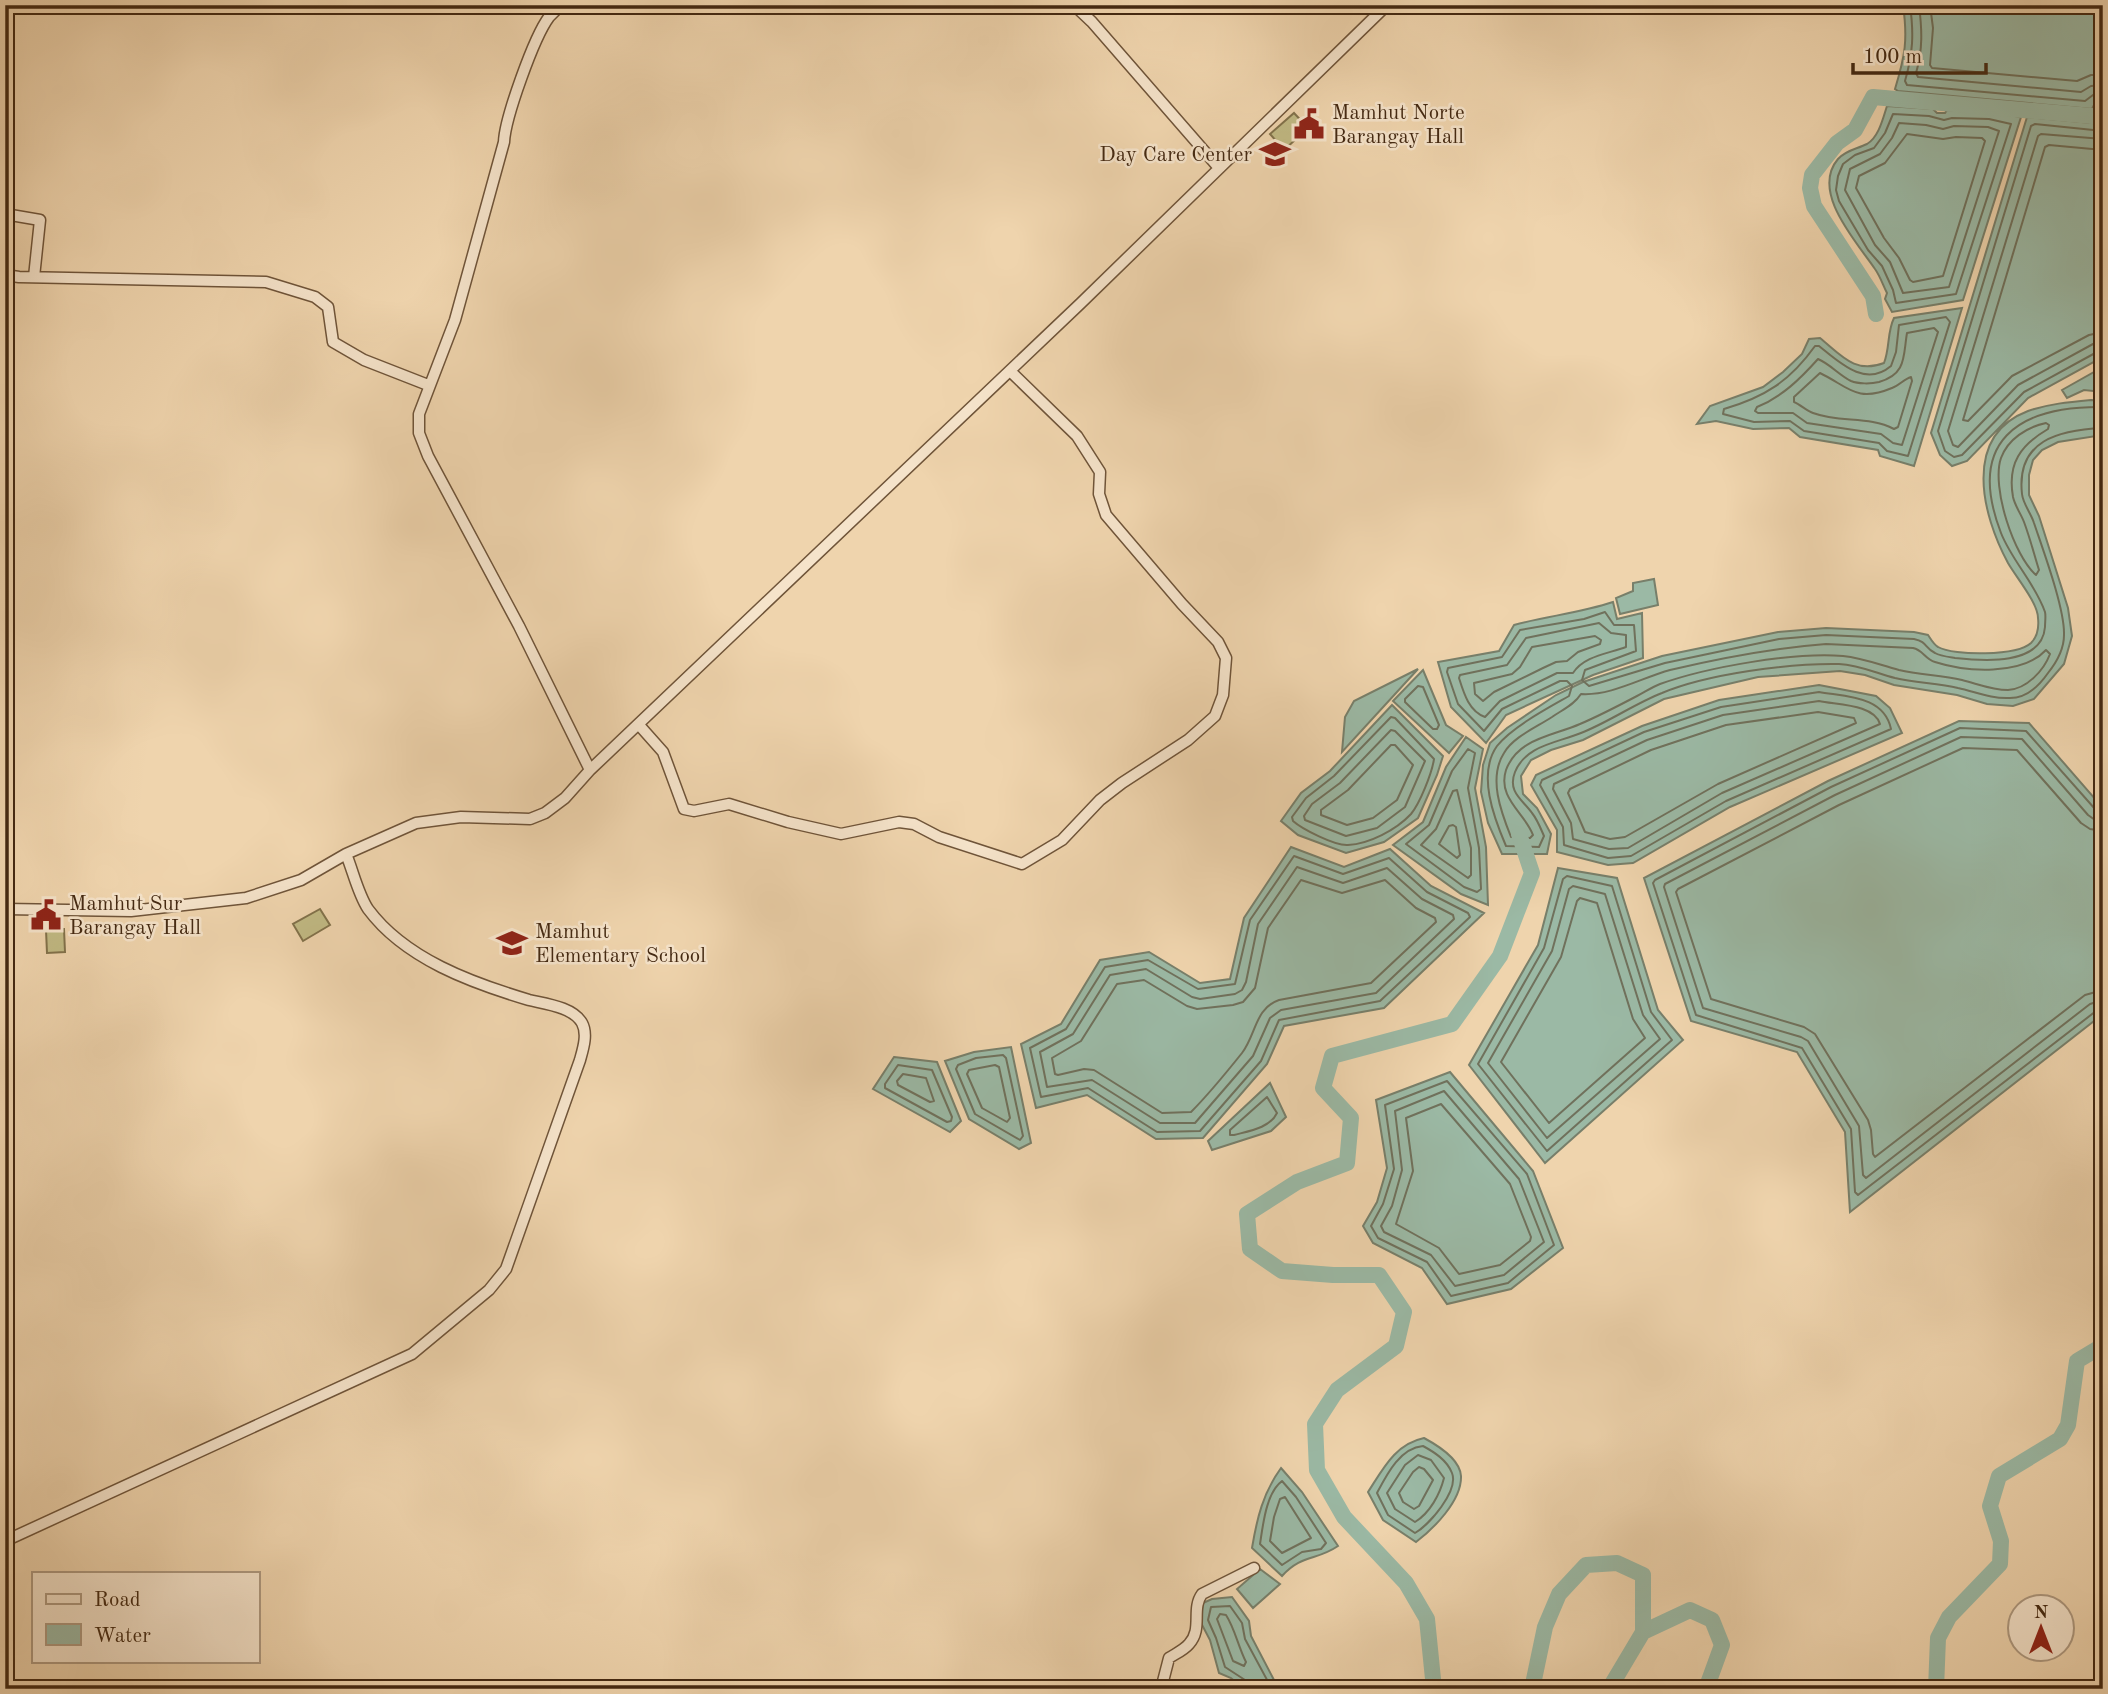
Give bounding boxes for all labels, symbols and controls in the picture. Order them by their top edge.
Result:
scale bar [1853,32,1986,76]
text: 100 m [1863,47,1922,68]
place label: Mamhut Norte Barangay Hall [1332,103,1465,148]
public building icon: Mamhut Norte Barangay Hall [1292,107,1326,141]
school or university icon: Day Care Center [1258,137,1292,171]
place label: Day Care Center [1099,145,1252,166]
place label: Mamhut Sur Barangay Hall [69,894,201,939]
public building icon: Mamhut Sur Barangay Hall [29,898,63,932]
place label: Mamhut Elementary School [535,922,706,967]
school or university icon: Mamhut Elementary School [495,926,529,960]
legend [32,1572,259,1662]
text: Road [94,1590,141,1611]
north arrow [2007,1592,2076,1662]
text: N [2034,1604,2049,1623]
text: Water [94,1626,151,1647]

